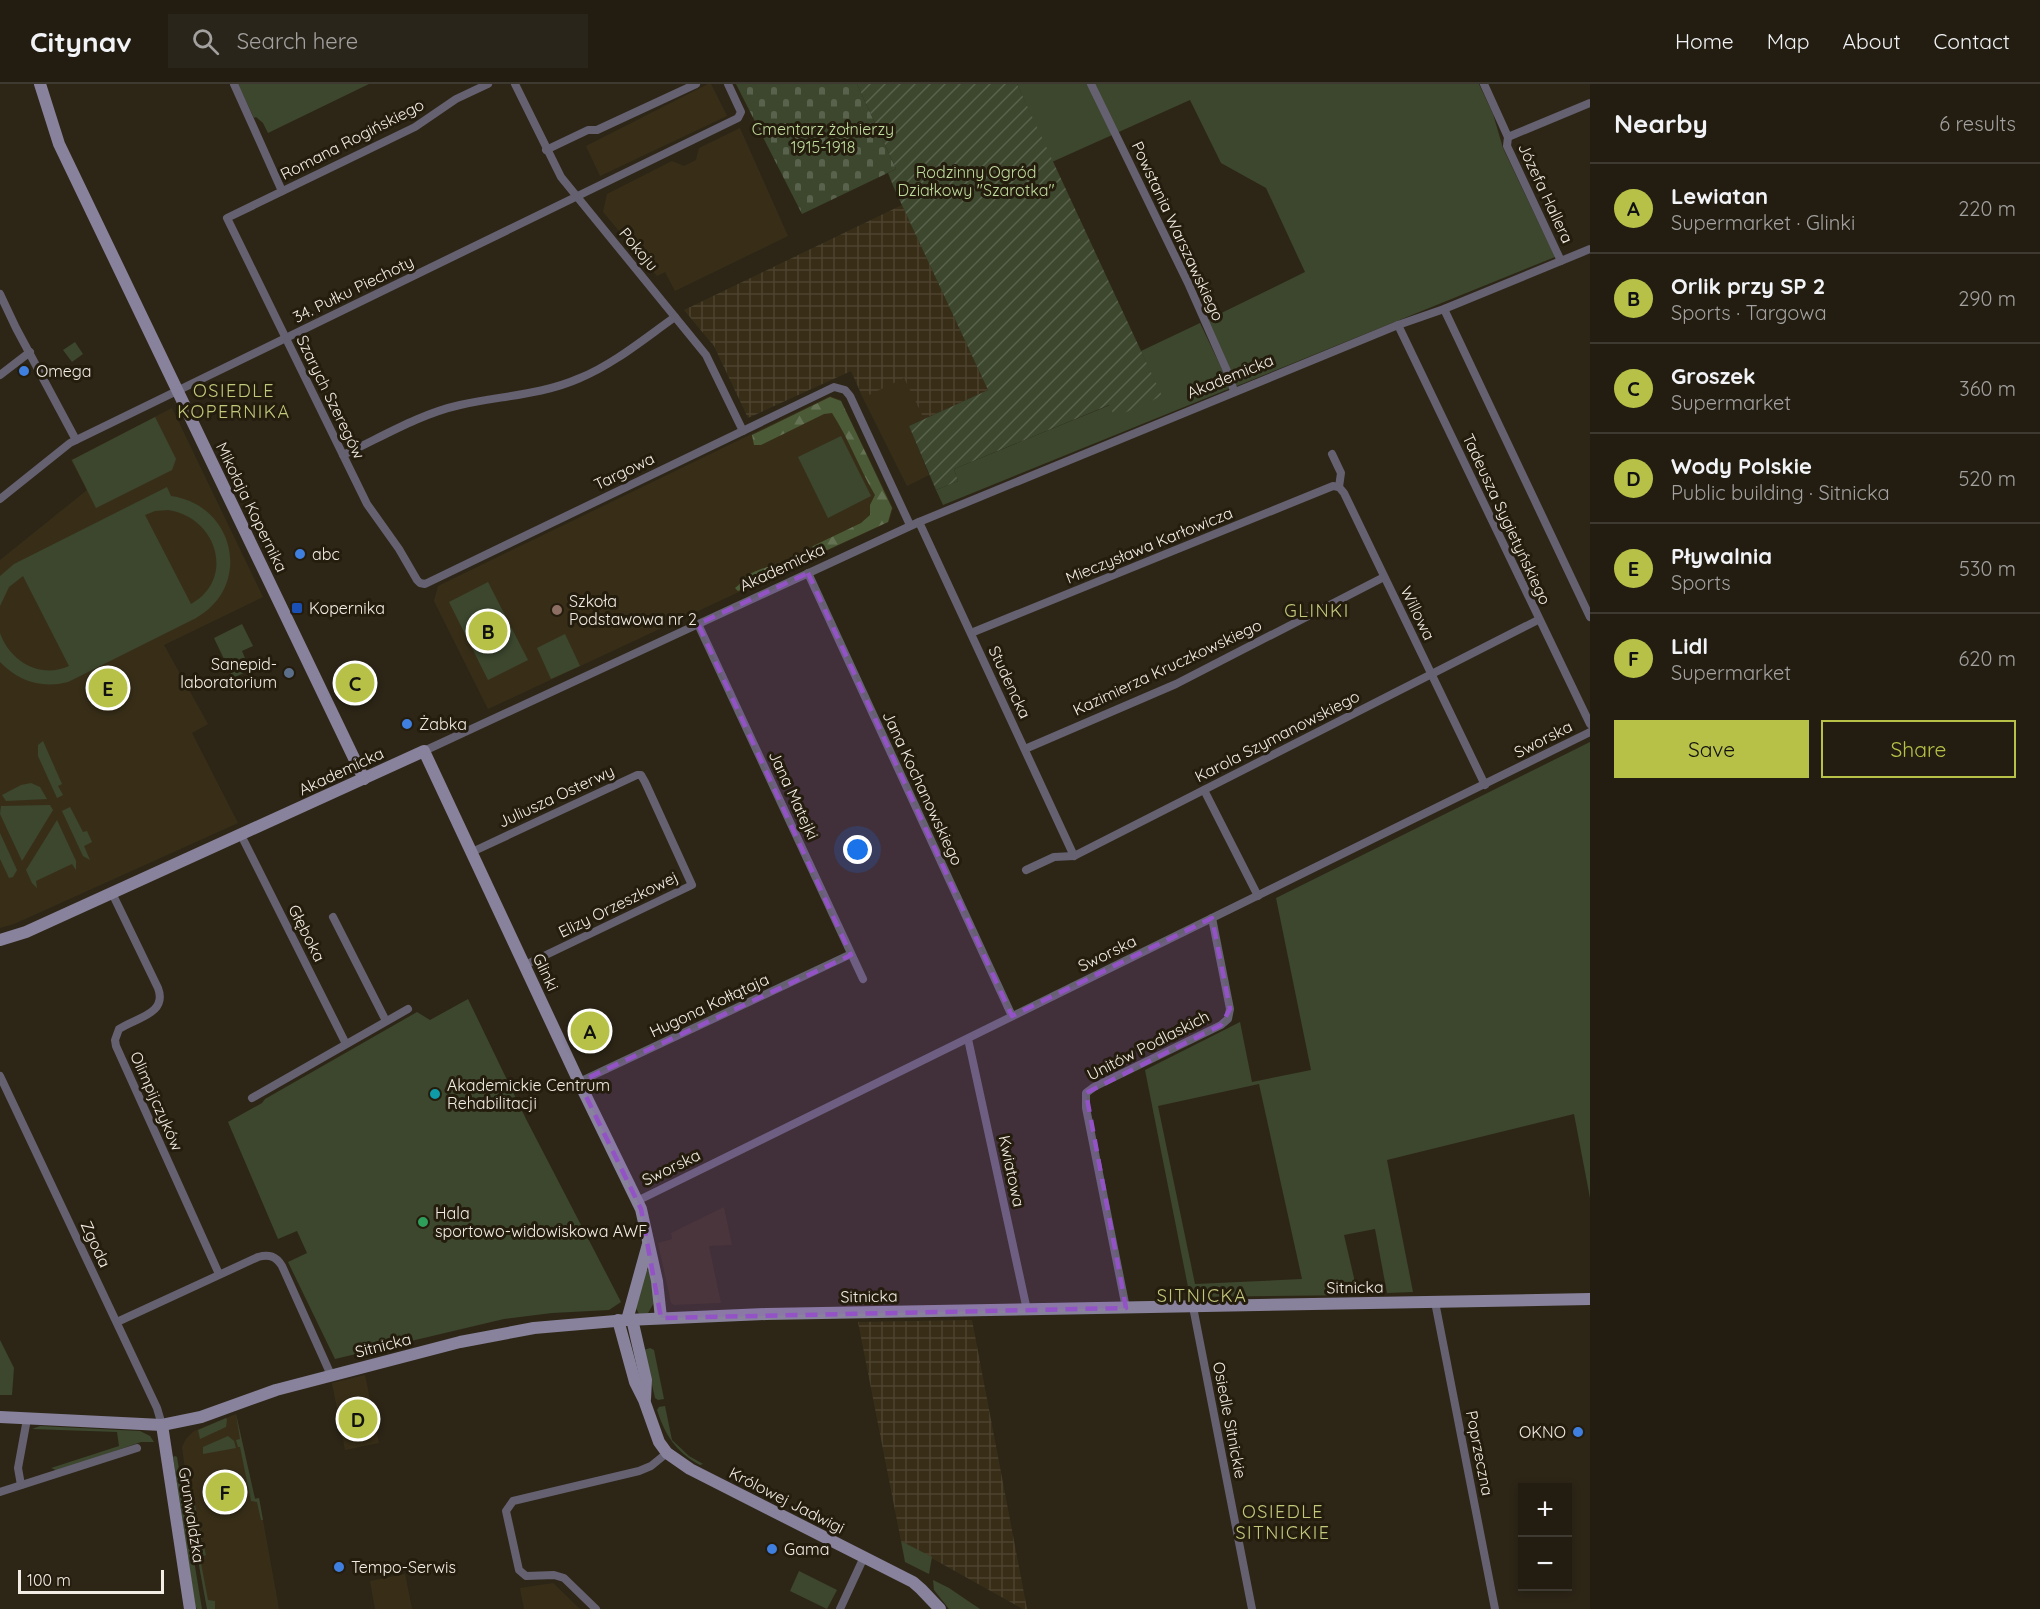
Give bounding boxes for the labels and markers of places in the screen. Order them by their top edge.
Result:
place label: Omega [36,361,91,381]
marker: Omega [17,364,31,378]
place label: abc [312,544,340,564]
marker: abc [293,547,307,561]
place label: Szkoła Podstawowa nr 2 [569,591,697,629]
place label: Kopernika [309,598,385,618]
marker: Kopernika [290,601,304,615]
marker: Szkoła Podstawowa nr 2 [550,603,564,617]
pin: B [468,608,508,654]
place label: Sanepid- laboratorium [180,654,277,692]
pin: C [336,660,374,706]
pin: E [88,666,128,710]
marker: Sanepid- laboratorium [282,666,296,680]
place label: Żabka [419,714,467,734]
marker: Żabka [400,717,414,731]
pin: A [570,1008,610,1054]
place label: Akademickie Centrum Rehabilitacji [447,1075,610,1113]
marker: Akademickie Centrum Rehabilitacji [428,1087,442,1101]
place label: Hala sportowo-widowiskowa AWF [435,1203,647,1241]
marker: Hala sportowo-widowiskowa AWF [416,1215,430,1229]
pin: D [338,1396,378,1442]
place label: OKNO [1519,1422,1566,1442]
marker: OKNO [1571,1425,1585,1439]
pin: F [206,1470,244,1514]
place label: Gama [784,1539,829,1559]
marker: Gama [765,1542,779,1556]
place label: Tempo-Serwis [351,1557,456,1577]
marker: Tempo-Serwis [332,1560,346,1574]

